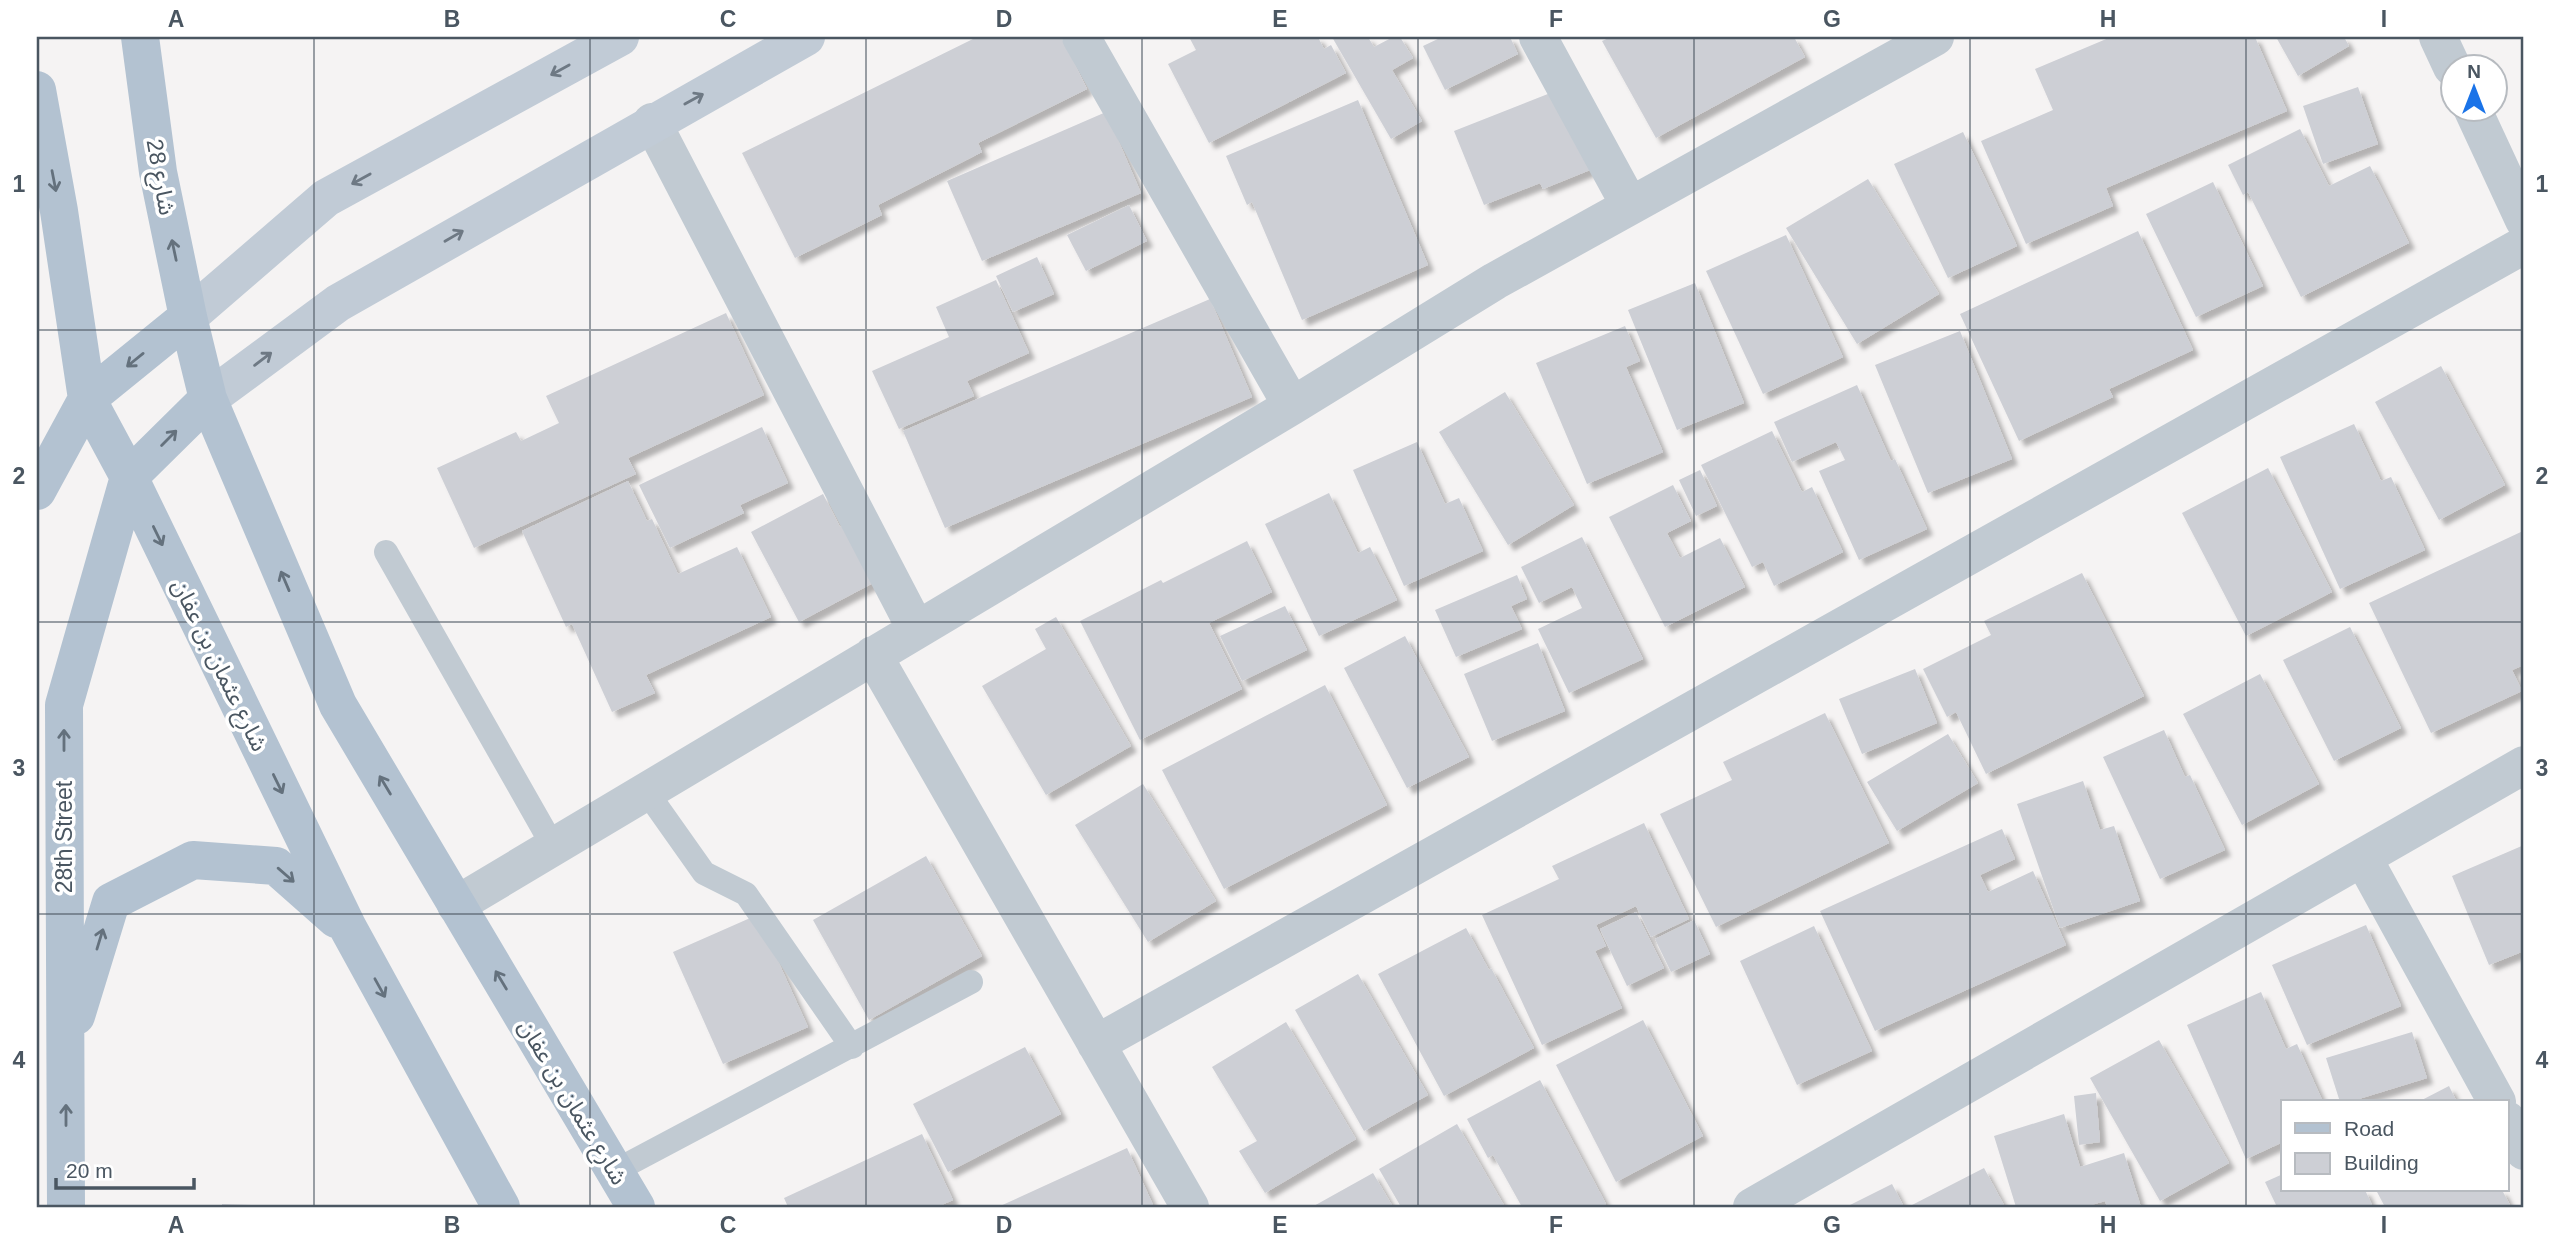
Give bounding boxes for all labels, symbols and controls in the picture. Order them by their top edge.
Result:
text: A [168,6,184,32]
text: B [444,6,460,32]
text: C [720,6,736,32]
text: D [996,6,1012,32]
text: E [1272,6,1288,32]
text: F [1549,6,1563,32]
text: G [1823,6,1841,32]
text: H [2100,6,2116,32]
text: I [2381,6,2387,32]
north arrow [2438,52,2508,122]
text: N [2467,61,2481,82]
one-way arrow [550,64,571,77]
one-way arrow [683,92,704,105]
street label: شارع 28 [138,137,180,218]
one-way arrow [48,169,61,192]
text: 1 [13,171,26,197]
text: 1 [2536,171,2549,197]
one-way arrow [351,173,372,186]
one-way arrow [443,229,463,243]
one-way arrow [167,239,181,262]
one-way arrow [253,351,271,366]
one-way arrow [127,352,145,368]
one-way arrow [160,430,177,447]
text: 2 [13,463,25,489]
text: 2 [2536,463,2548,489]
one-way arrow [151,525,165,546]
one-way arrow [278,571,291,592]
street label: شارع عثمان بن عفان [163,575,273,757]
one-way arrow [57,729,71,752]
text: 3 [13,755,25,781]
text: 3 [2536,755,2548,781]
one-way arrow [272,773,286,794]
one-way arrow [378,775,392,795]
street label: 28th Street [51,780,77,893]
one-way arrow [277,867,295,883]
one-way arrow [94,928,107,950]
one-way arrow [494,971,508,991]
one-way arrow [374,977,388,997]
street label: شارع عثمان بن عفان [510,1015,633,1191]
text: 4 [13,1047,26,1073]
text: 4 [2536,1047,2549,1073]
legend [2281,1100,2508,1192]
one-way arrow [59,1103,73,1126]
text: Road [2344,1117,2394,1140]
scale bar [56,1146,194,1190]
text: Building [2344,1151,2419,1174]
text: 20 m [66,1159,113,1182]
text: A [168,1212,184,1238]
text: B [444,1212,460,1238]
text: C [720,1212,736,1238]
text: D [996,1212,1012,1238]
text: E [1272,1212,1288,1238]
text: F [1549,1212,1563,1238]
text: G [1823,1212,1841,1238]
text: H [2100,1212,2116,1238]
text: I [2381,1212,2387,1238]

